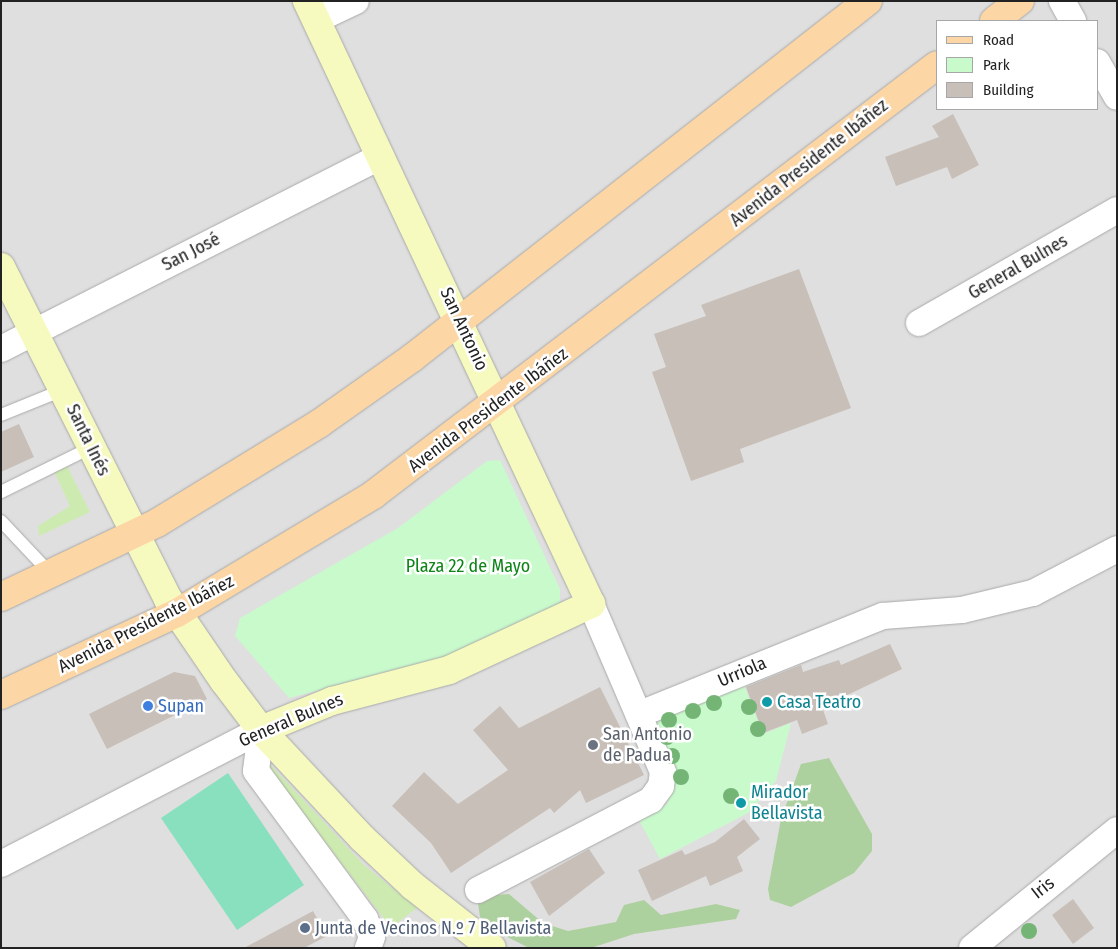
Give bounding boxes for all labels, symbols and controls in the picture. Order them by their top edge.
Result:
legend [936,20,1098,110]
text: Road [983,31,1014,49]
text: Park [983,56,1010,74]
text: Building [983,81,1034,99]
street label: Avenida Presidente Ibáñez [726,95,892,231]
street label: San José [158,228,224,276]
street label: General Bulnes [965,230,1071,304]
street label: San Antonio [435,284,493,374]
street label: Avenida Presidente Ibáñez [404,343,572,477]
street label: Santa Inés [61,401,115,479]
park label: Plaza 22 de Mayo [406,555,530,577]
street label: Avenida Presidente Ibáñez [55,570,237,678]
street label: Urriola [714,652,770,692]
street label: General Bulnes [236,688,346,752]
place label: Casa Teatro [777,691,861,713]
place label: Supan [158,695,204,717]
marker: Casa Teatro [761,696,773,708]
marker: Supan [142,700,154,712]
place label: San Antonio de Padua [603,724,692,766]
marker: San Antonio de Padua [587,739,599,751]
place label: Mirador Bellavista [751,782,823,824]
marker: Mirador Bellavista [735,797,747,809]
street label: Iris [1027,872,1059,904]
place label: Junta de Vecinos N.º 7 Bellavista [315,917,551,939]
marker: Junta de Vecinos N.º 7 Bellavista [299,922,311,934]

